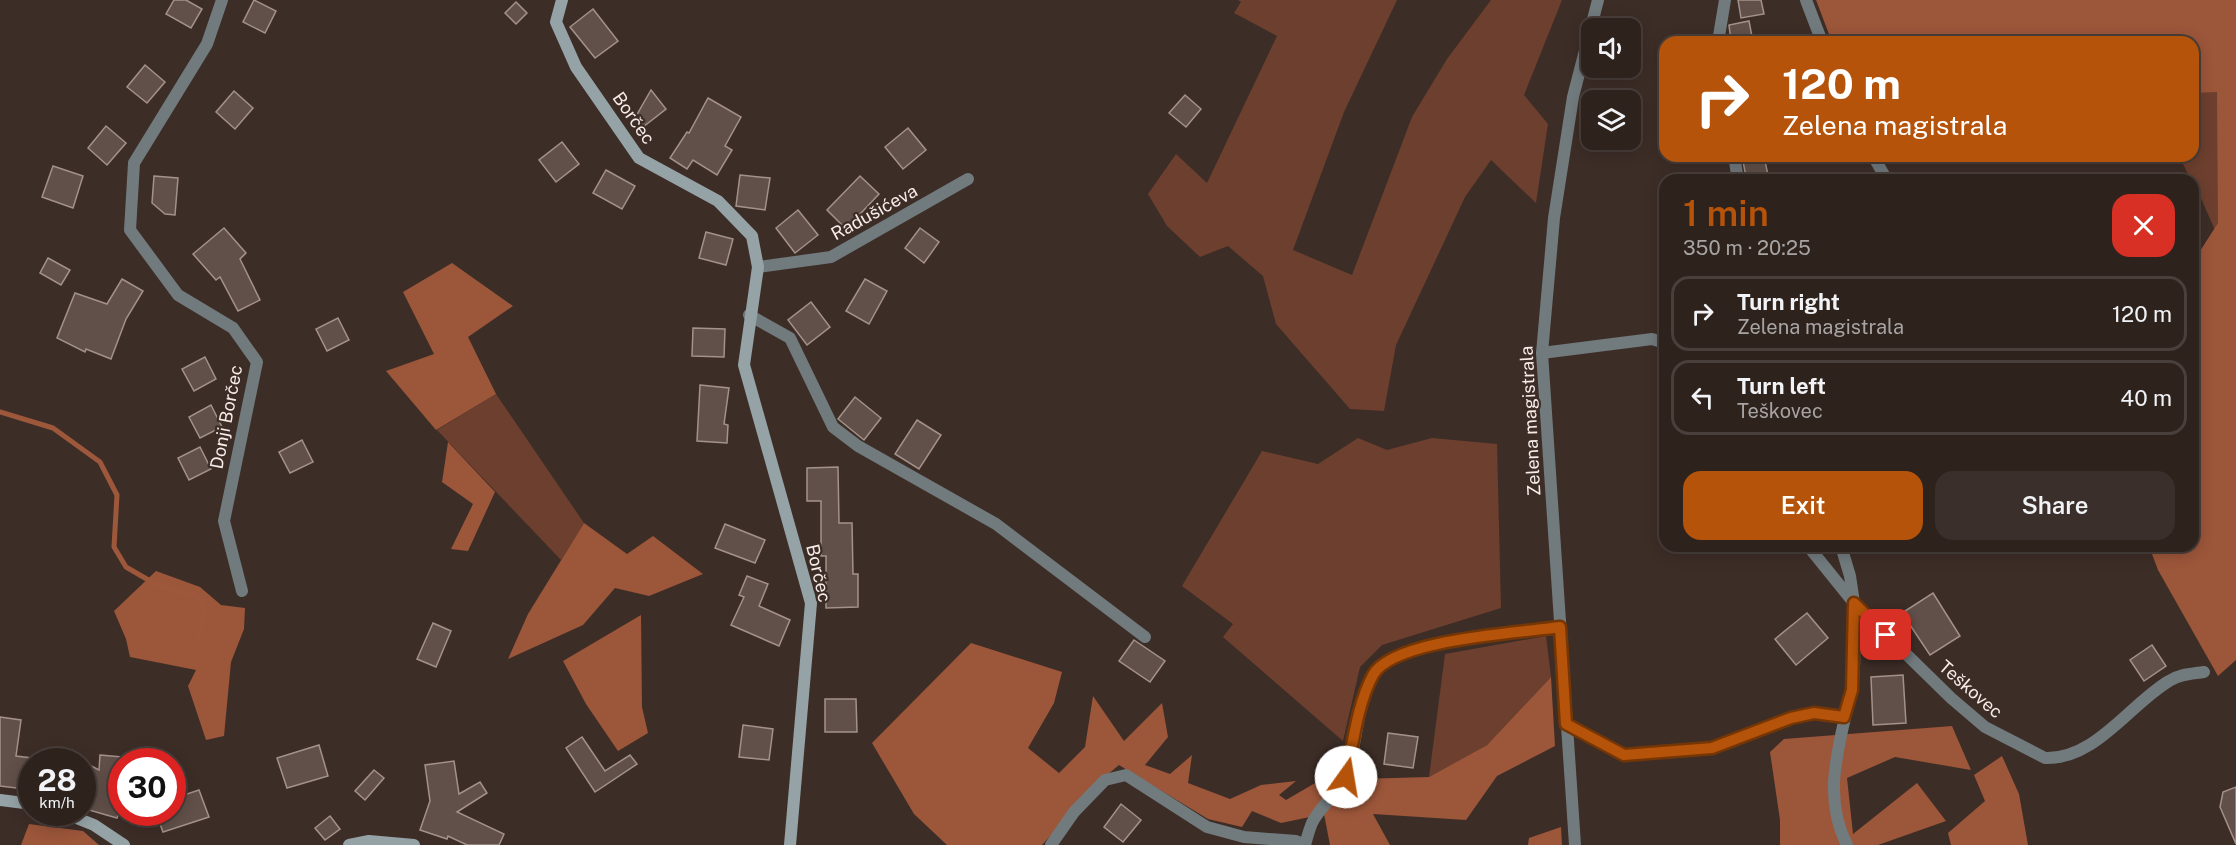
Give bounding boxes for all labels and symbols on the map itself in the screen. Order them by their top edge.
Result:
street label: Borčec [608,88,660,148]
street label: Radušićeva [827,180,921,244]
street label: Zelena magistrala [1516,345,1544,497]
street label: Donji Borčec [206,363,246,471]
street label: Borčec [802,542,836,604]
pin [1860,609,1911,660]
street label: Teškovec [1935,656,2007,722]
position arrow [1314,745,1378,809]
speed limit sign: 30 [108,748,186,826]

